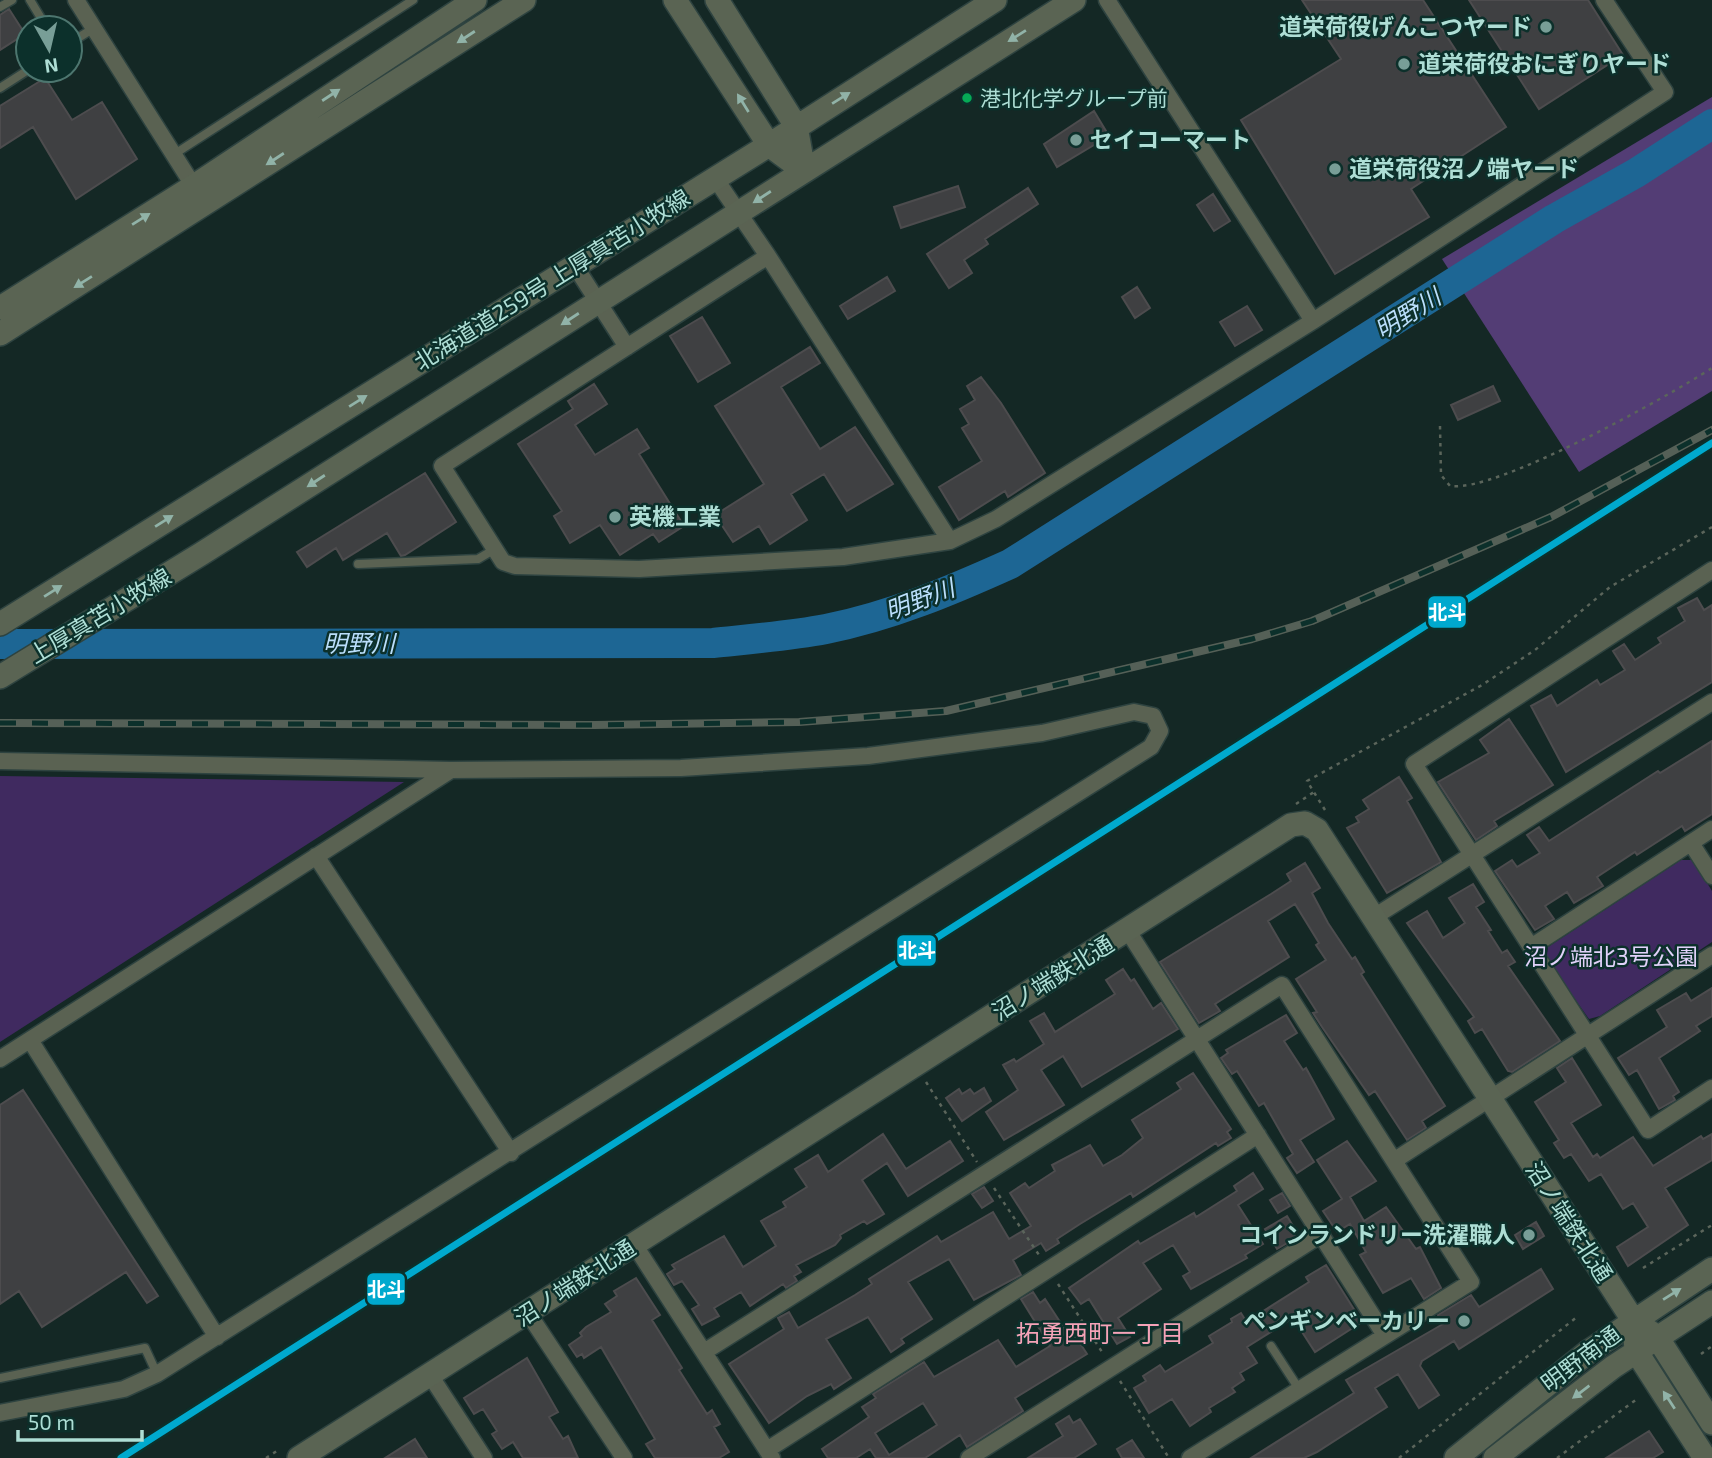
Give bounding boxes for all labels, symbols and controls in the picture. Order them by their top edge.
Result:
place label: 道栄荷役げんこつヤード [1279,12,1532,40]
north arrow [14,14,84,84]
marker: 道栄荷役げんこつヤード [1538,19,1554,35]
one-way arrow [457,30,476,43]
one-way arrow [1007,30,1026,43]
place label: 道栄荷役おにぎりヤード [1418,49,1671,77]
text: N [43,54,60,79]
marker: 道栄荷役おにぎりヤード [1396,56,1412,72]
place label: 港北化学グループ前 [980,85,1168,110]
one-way arrow [322,89,341,102]
one-way arrow [831,91,850,104]
marker: 港北化学グループ前 [960,91,974,105]
one-way arrow [737,93,750,112]
place label: セイコーマート [1090,125,1251,153]
marker: セイコーマート [1068,132,1084,148]
one-way arrow [265,153,284,166]
place label: 道栄荷役沼ノ端ヤード [1349,154,1579,182]
marker: 道栄荷役沼ノ端ヤード [1327,161,1343,177]
street label: 北海道道259号 上厚真苫小牧線 [409,183,694,376]
one-way arrow [753,191,772,204]
one-way arrow [131,213,150,226]
one-way arrow [73,275,92,288]
water label: 明野川 [1369,280,1448,344]
one-way arrow [560,312,580,325]
one-way arrow [348,395,367,407]
one-way arrow [306,474,326,487]
place label: 英機工業 [629,502,721,530]
marker: 英機工業 [607,509,623,525]
one-way arrow [155,515,174,528]
street label: 上厚真苫小牧線 [23,562,176,669]
water label: 明野川 [881,571,961,625]
one-way arrow [44,584,63,597]
line badge: 北斗 [1427,595,1467,629]
text: 北斗 [1428,600,1466,623]
water label: 明野川 [323,628,398,657]
street label: 沼ノ端鉄北通 [987,929,1118,1026]
line badge: 北斗 [896,934,937,967]
text: 北斗 [898,938,936,961]
park label: 沼ノ端北3号公園 [1524,942,1698,970]
street label: 沼ノ端鉄北通 [1521,1156,1619,1287]
place label: コインランドリー洗濯職人 [1239,1220,1515,1248]
marker: コインランドリー洗濯職人 [1521,1227,1537,1243]
street label: 沼ノ端鉄北通 [509,1233,640,1331]
line badge: 北斗 [366,1272,406,1306]
text: 北斗 [367,1277,405,1300]
one-way arrow [1662,1287,1681,1300]
place label: ペンギンベーカリー [1243,1306,1450,1334]
marker: ペンギンベーカリー [1456,1313,1472,1329]
district label: 拓勇西町一丁目 [1016,1318,1184,1347]
street label: 明野南通 [1535,1319,1626,1397]
one-way arrow [1572,1384,1590,1398]
one-way arrow [1662,1391,1675,1410]
scale bar [18,1398,142,1442]
text: 50 m [28,1409,75,1434]

